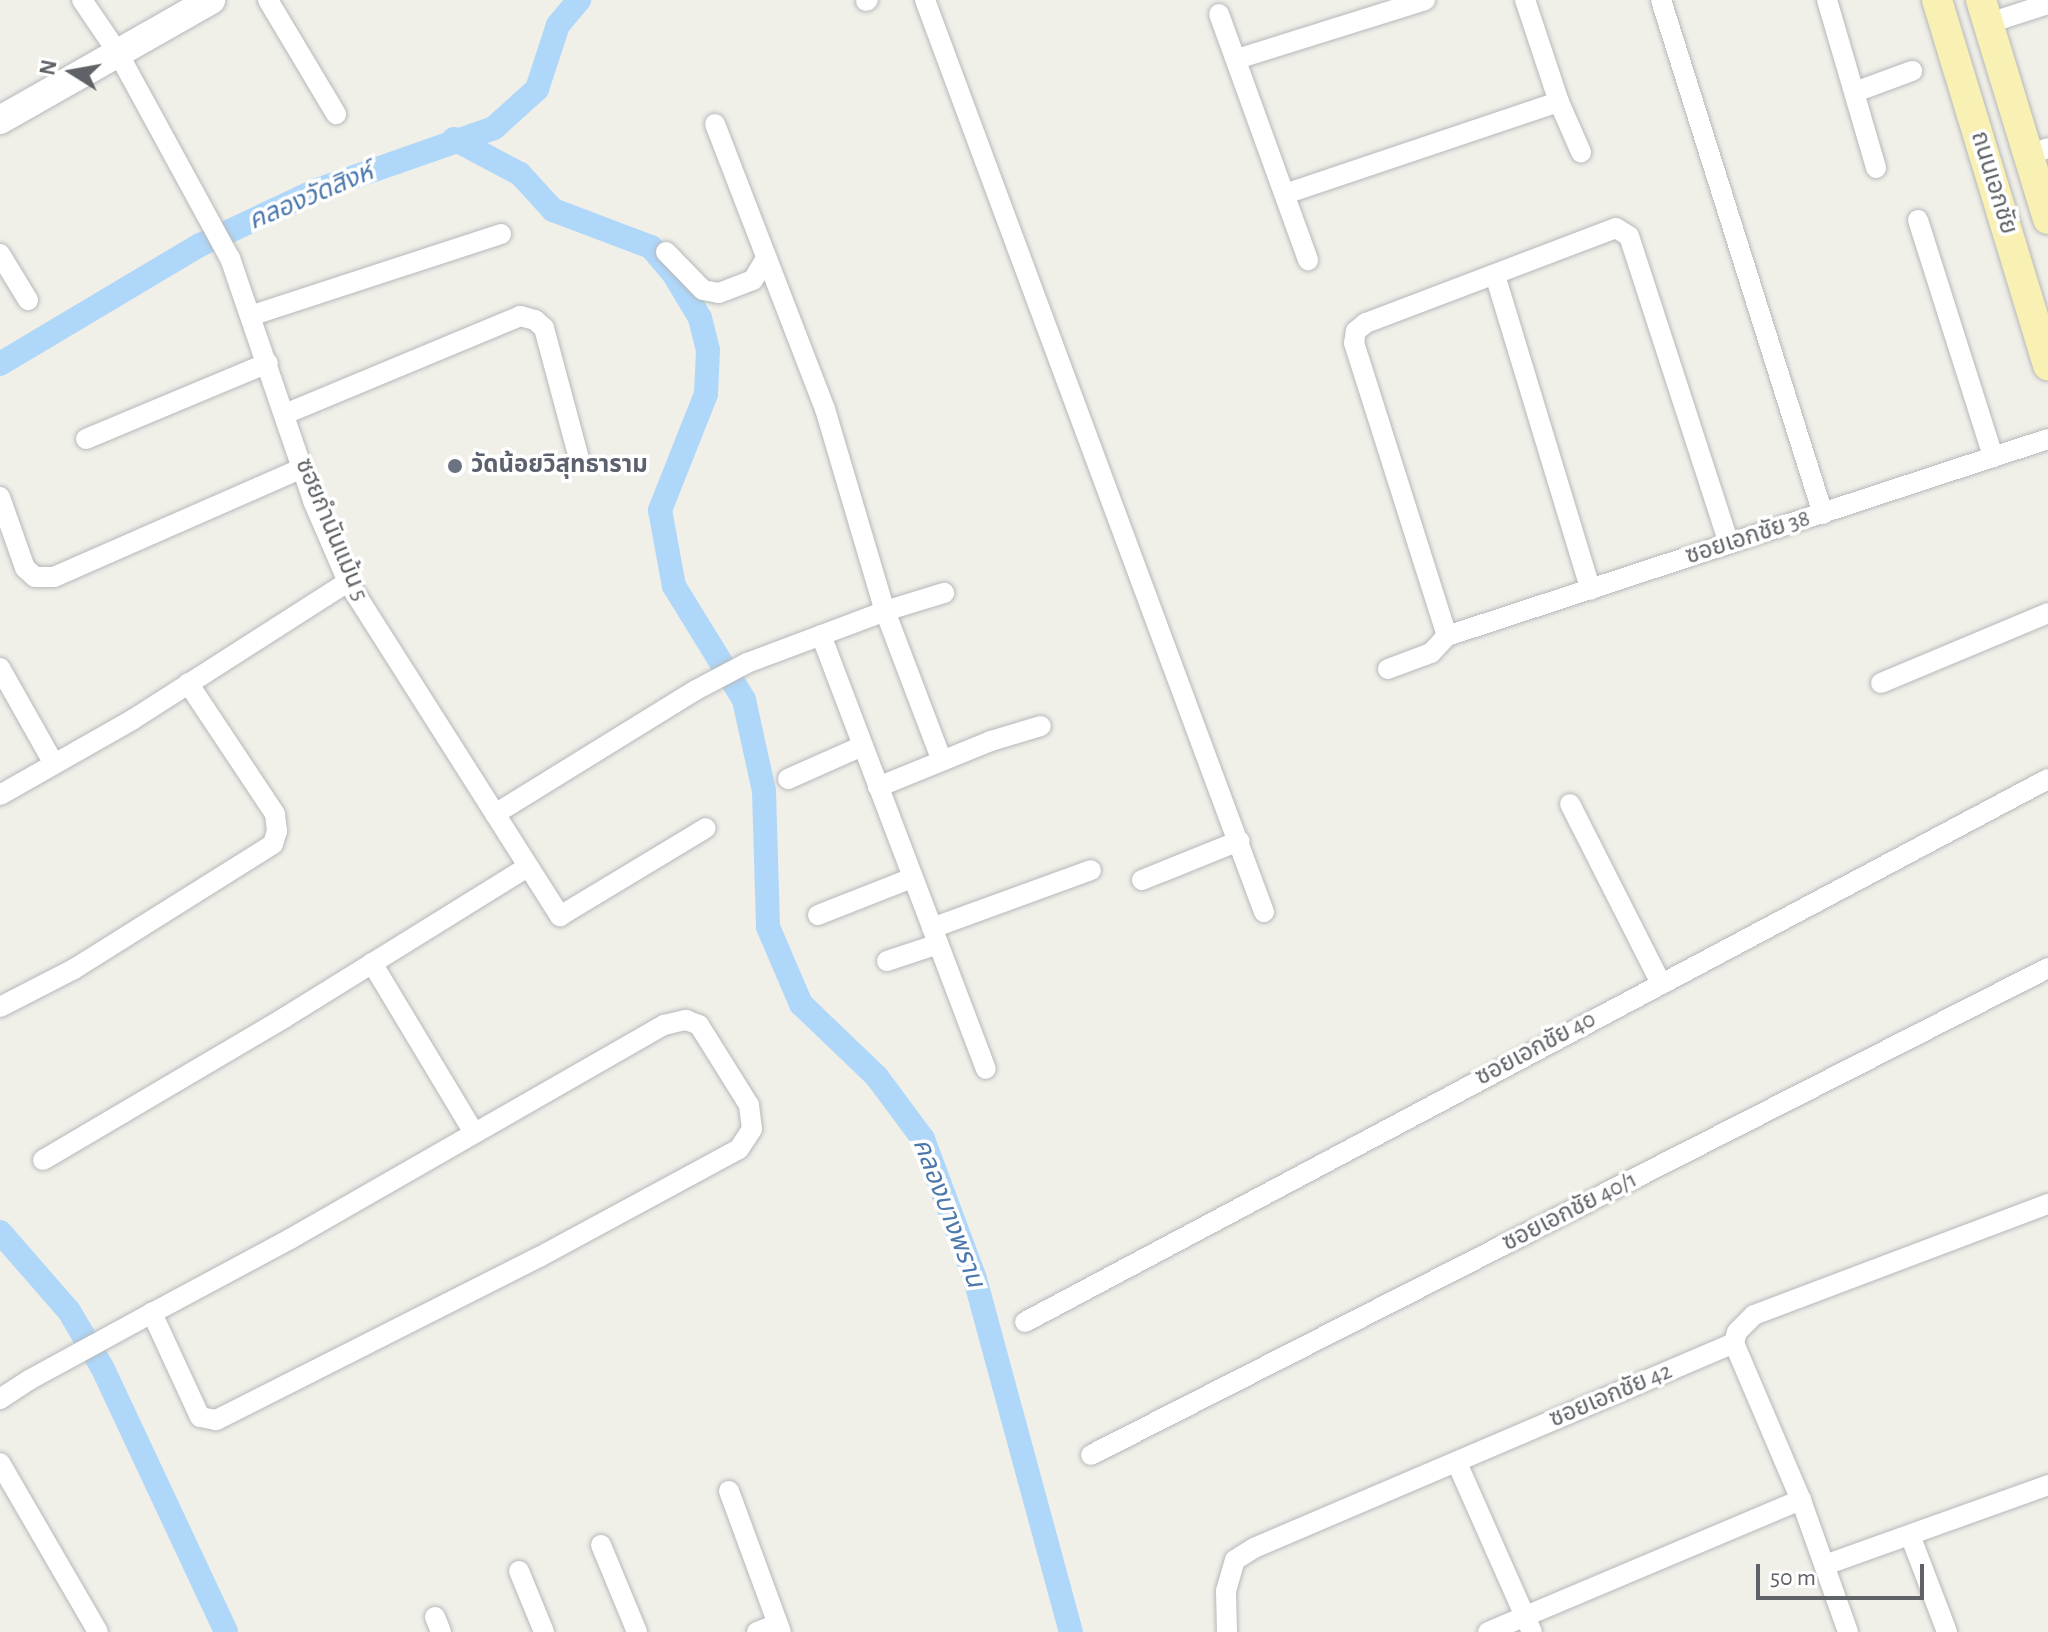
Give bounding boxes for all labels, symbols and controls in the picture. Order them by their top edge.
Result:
north arrow [32,32,112,112]
text: N [36,58,61,77]
street label: ถนนเอกชัย [1964,128,2022,238]
water label: คลองวัดสิงห์ [244,157,378,237]
place label: วัดน้อยวิสุทธาราม [471,452,648,480]
street label: ซฮยกำนันแม้น 5 [288,455,374,605]
marker: วัดน้อยวิสุทธาราม [446,457,464,475]
street label: ซอยเอกชัย 38 [1682,504,1814,572]
street label: ซอยเอกชัย 40 [1471,1005,1601,1093]
water label: คลองบางพราน [905,1134,991,1292]
street label: ซอยเอกชัย 40/1 [1498,1166,1642,1258]
street label: ซอยเอกชัย 42 [1545,1357,1677,1435]
scale bar [1760,1548,1928,1598]
text: 50 m [1770,1566,1816,1590]

